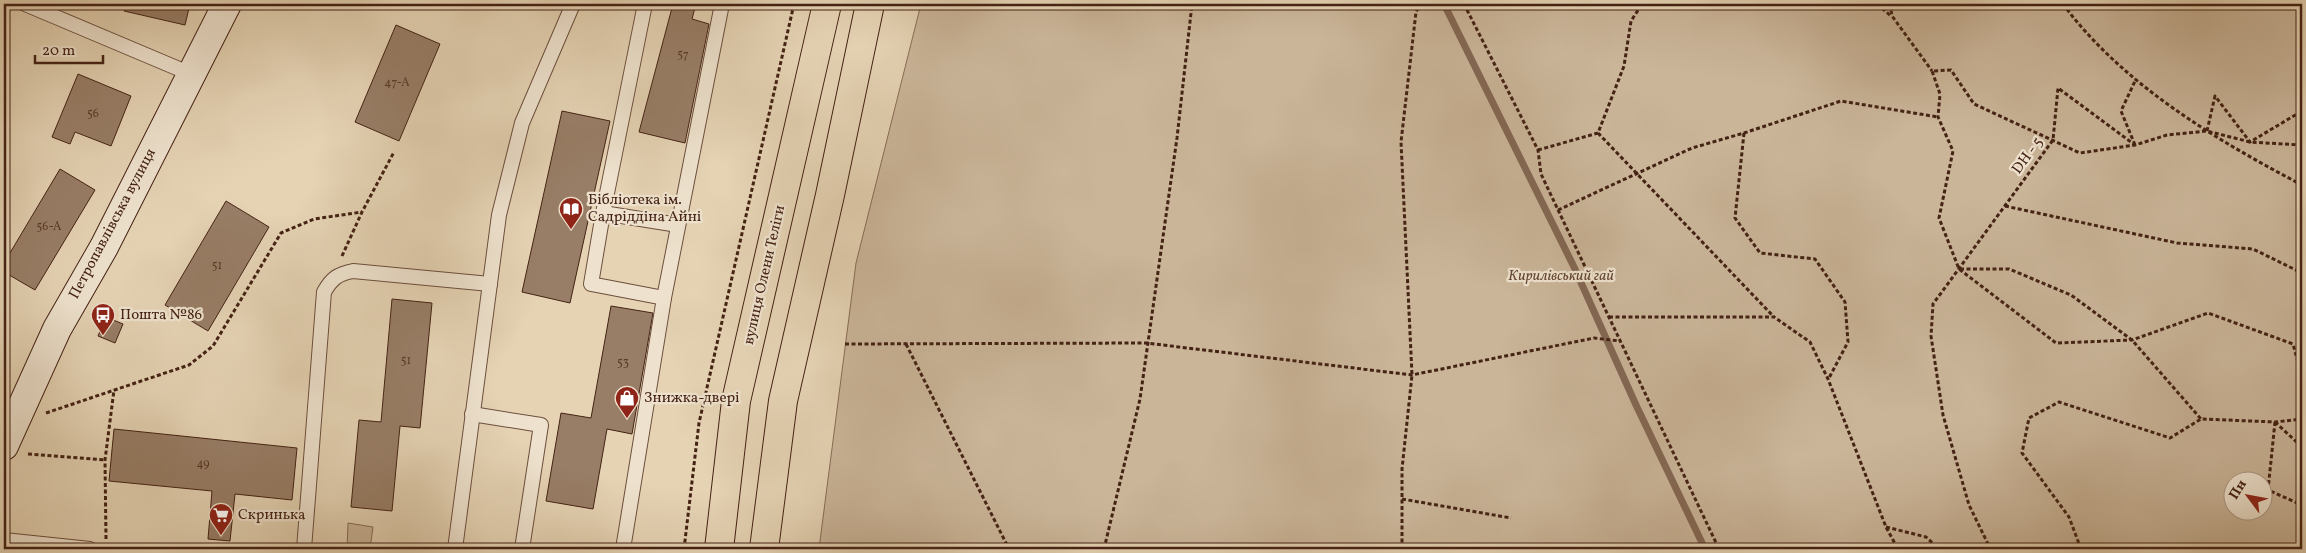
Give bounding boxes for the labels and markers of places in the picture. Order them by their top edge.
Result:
place label: Бібліотека ім. Садріддіна Айні [588,190,701,228]
library icon: Бібліотека ім. Садріддіна Айні [558,196,584,230]
bus stop icon: Пошта №86 [90,302,116,336]
place label: Пошта №86 [120,305,202,326]
shop icon: Знижка-двері [614,385,640,419]
place label: Знижка-двері [644,388,740,409]
supermarket icon: Скринька [208,502,234,536]
place label: Скринька [238,505,305,526]

